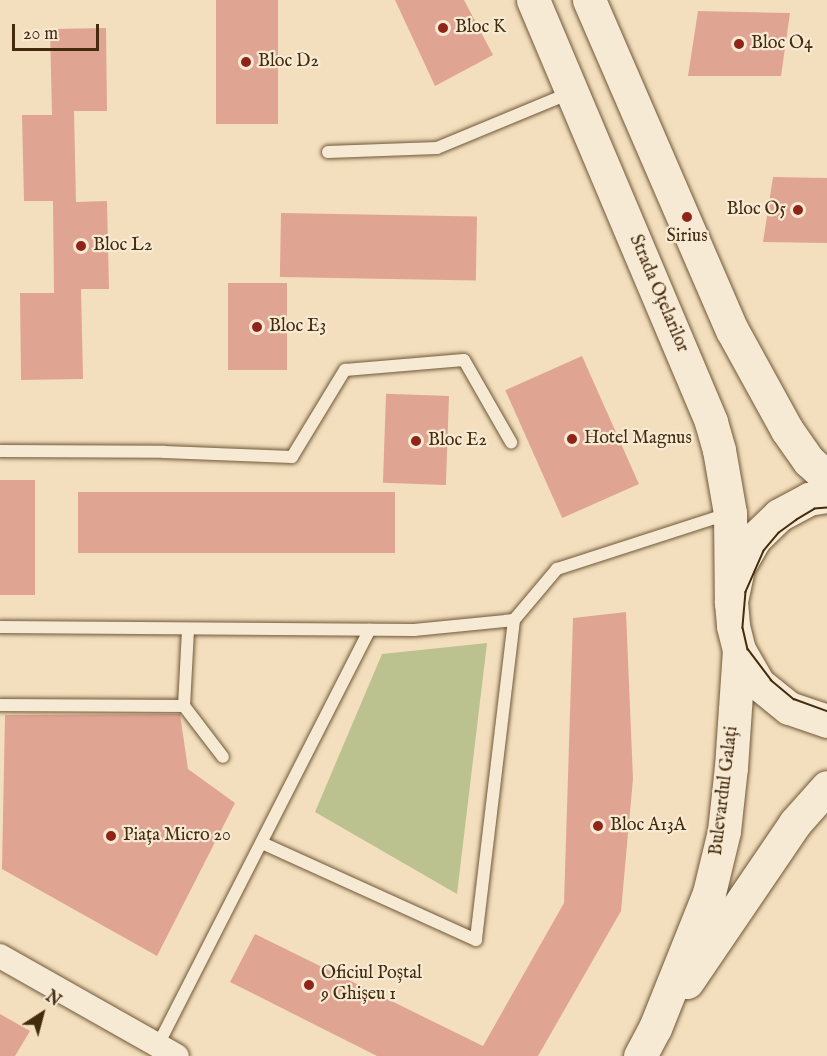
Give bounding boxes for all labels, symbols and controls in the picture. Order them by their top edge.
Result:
scale bar [15,12,102,50]
place label: Bloc K [455,17,506,39]
marker: Bloc K [436,21,450,35]
text: 20 m [23,23,58,46]
place label: Bloc O4 [751,33,813,55]
marker: Bloc O4 [732,37,746,51]
place label: Bloc D2 [258,51,319,73]
marker: Bloc D2 [239,55,253,69]
place label: Bloc O5 [726,199,786,221]
marker: Bloc O5 [791,203,805,217]
marker: Sirius [680,210,694,224]
place label: Sirius [666,226,708,248]
street label: Strada Oțelarilor [624,232,692,356]
place label: Bloc L2 [93,235,152,257]
marker: Bloc L2 [74,239,88,253]
place label: Bloc E3 [269,316,326,338]
marker: Bloc E3 [250,320,264,334]
place label: Hotel Magnus [584,428,692,450]
place label: Bloc E2 [428,430,487,452]
marker: Hotel Magnus [565,432,579,446]
marker: Bloc E2 [409,434,423,448]
street label: Bulevardul Galați [706,725,744,857]
place label: Bloc A13A [610,815,686,837]
marker: Bloc A13A [591,819,605,833]
place label: Piața Micro 20 [123,825,231,847]
marker: Piața Micro 20 [104,829,118,843]
place label: Oficiul Poștal 9 Ghișeu 1 [321,964,422,1006]
marker: Oficiul Poștal 9 Ghișeu 1 [302,978,316,992]
north arrow [12,984,72,1044]
text: N [41,987,64,1012]

